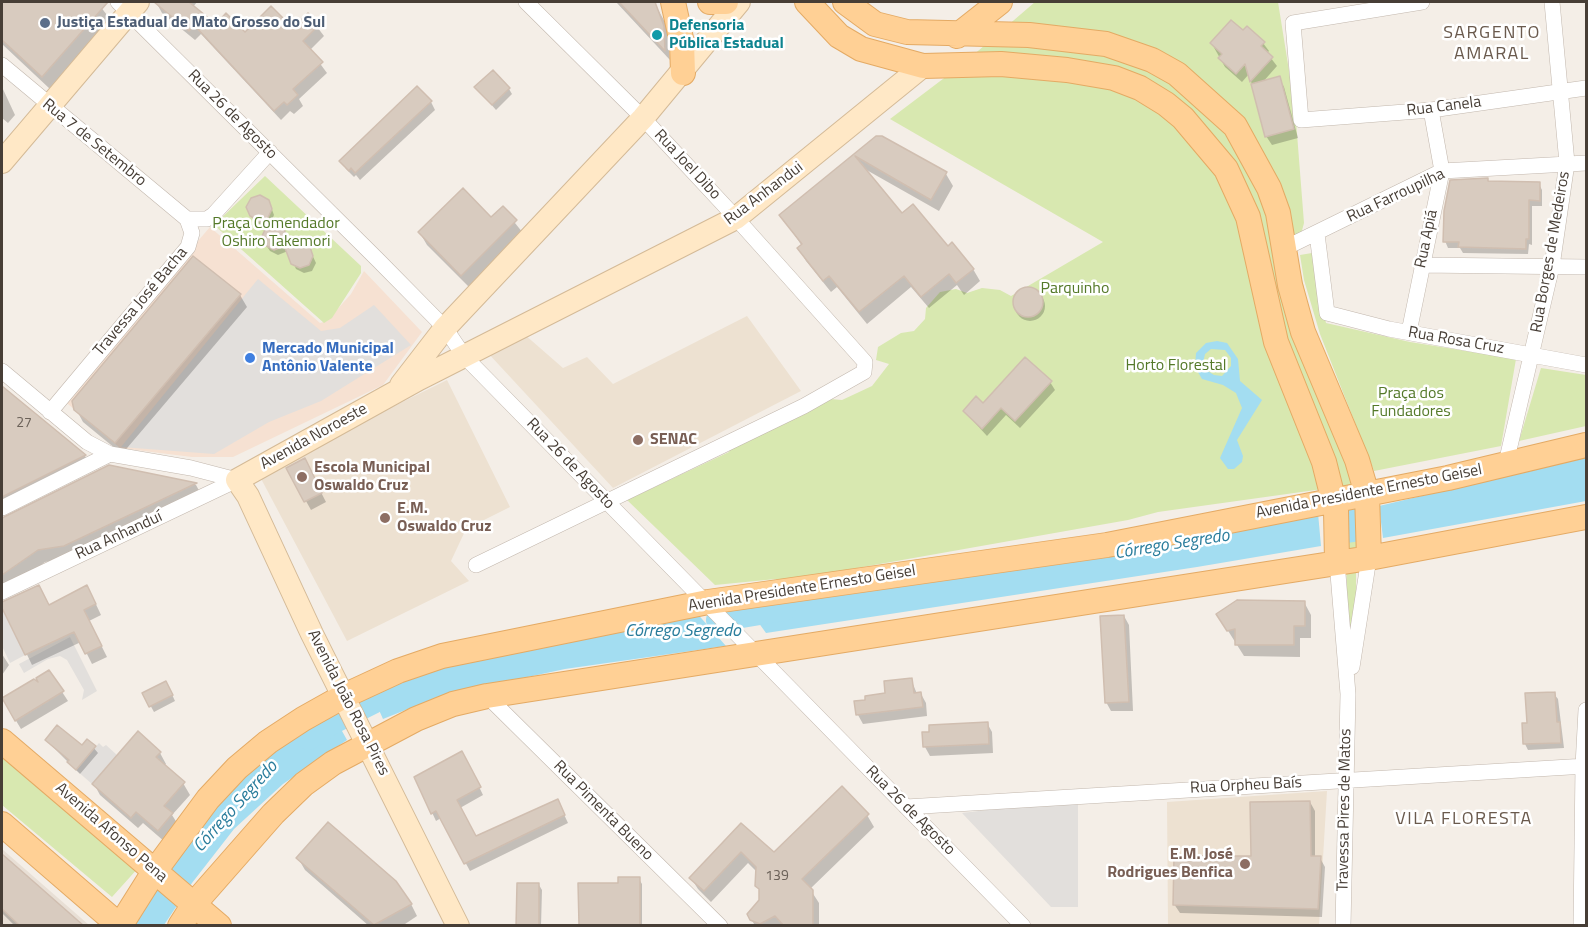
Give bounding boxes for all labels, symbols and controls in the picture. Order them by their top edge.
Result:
place label: Justiça Estadual de Mato Grosso do Sul [57,13,325,33]
marker: Justiça Estadual de Mato Grosso do Sul [38,16,52,30]
place label: Defensoria Pública Estadual [669,16,784,54]
district label: SARGENTO AMARAL [1443,23,1541,66]
marker: Defensoria Pública Estadual [650,28,664,42]
street label: Rua 26 de Agosto [183,66,281,164]
street label: Rua Canela [1406,93,1482,121]
street label: Rua 7 de Setembro [38,95,150,191]
street label: Rua Joel Dibo [650,126,724,204]
street label: Rua Anhandui [721,158,807,230]
street label: Rua Farroupilha [1344,165,1448,227]
street label: Rua Borges de Medeiros [1527,170,1575,334]
street label: Rua Apiá [1411,208,1443,270]
park label: Praça Comendador Oshiro Takemori [212,214,340,252]
street label: Travessa José Bacha [90,244,192,360]
park label: Parquinho [1041,279,1109,299]
street label: Rua Rosa Cruz [1407,323,1505,359]
place label: Mercado Municipal Antônio Valente [262,339,394,377]
marker: Mercado Municipal Antônio Valente [243,351,257,365]
park label: Horto Florestal [1125,356,1227,376]
park label: Praça dos Fundadores [1371,384,1451,422]
street label: Avenida Noroeste [257,400,371,474]
street label: Rua 26 de Agosto [522,415,618,513]
house number: 27 [16,416,32,432]
place label: SENAC [650,430,697,450]
marker: SENAC [631,433,645,447]
place label: Escola Municipal Oswaldo Cruz [314,458,430,496]
street label: Avenida Presidente Ernesto Geisel [1254,461,1484,523]
marker: Escola Municipal Oswaldo Cruz [295,470,309,484]
place label: E.M. Oswaldo Cruz [397,499,491,537]
street label: Rua Anhanduí [73,508,165,564]
marker: E.M. Oswaldo Cruz [378,511,392,525]
water label: Córrego Segredo [1113,525,1231,565]
street label: Avenida Presidente Ernesto Geisel [687,562,917,616]
water label: Córrego Segredo [625,621,741,643]
street label: Avenida João Rosa Pires [303,627,393,779]
street label: Travessa Pires de Matos [1334,728,1356,892]
water label: Córrego Segredo [189,757,283,857]
street label: Rua Pimenta Bueno [549,757,657,865]
street label: Rua 26 de Agosto [861,762,959,860]
street label: Rua Orpheu Baís [1190,773,1302,799]
street label: Avenida Afonso Pena [51,779,171,887]
district label: VILA FLORESTA [1395,809,1533,831]
place label: E.M. José Rodrigues Benfica [1107,845,1233,883]
marker: E.M. José Rodrigues Benfica [1238,857,1252,871]
house number: 139 [765,869,789,885]

